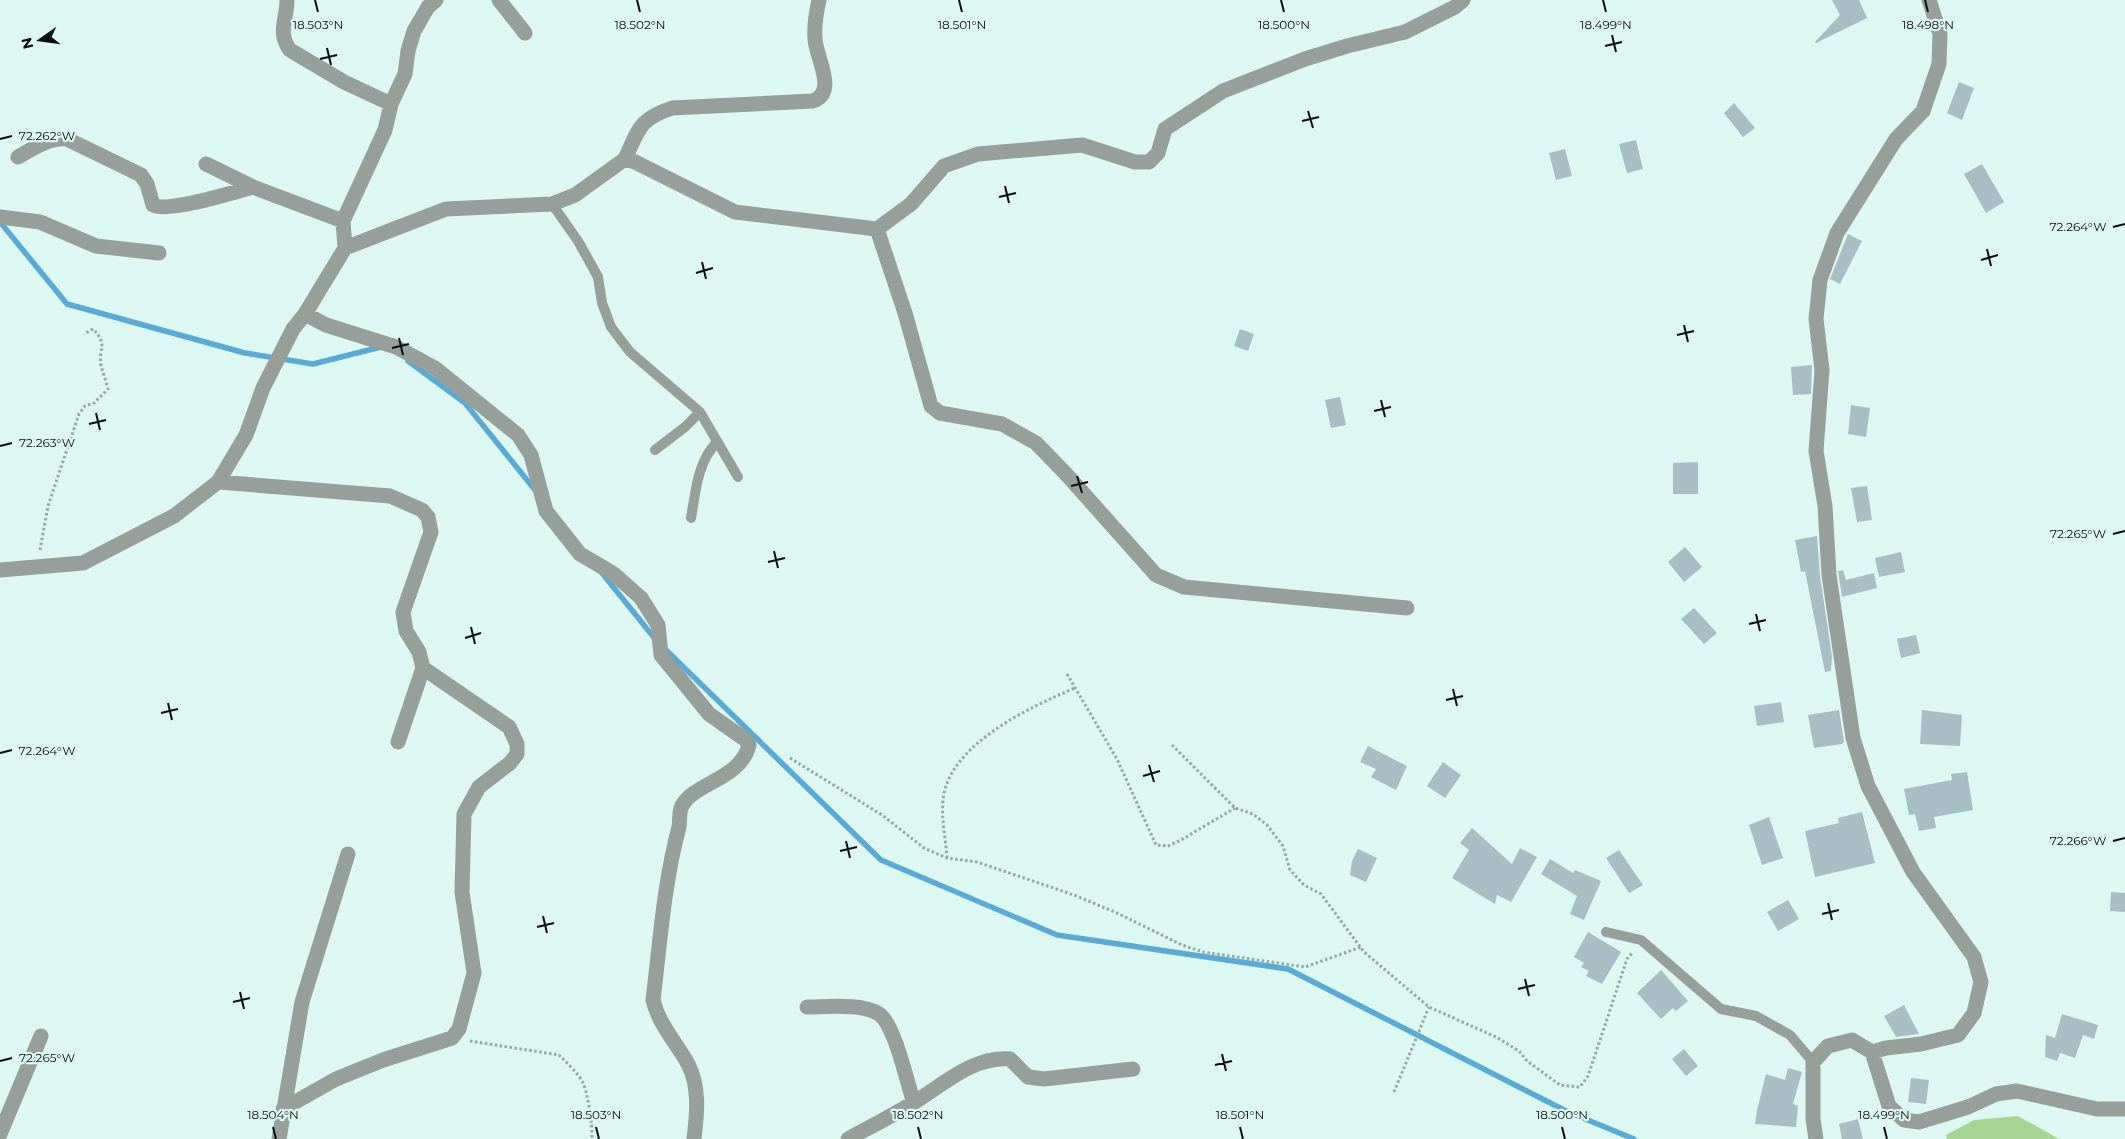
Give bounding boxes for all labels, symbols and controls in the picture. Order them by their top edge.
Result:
north arrow [15,15,65,65]
text: 18.503°N [293,17,343,32]
text: 18.502°N [615,17,666,32]
text: 18.501°N [938,17,986,32]
text: 18.500°N [1258,17,1310,32]
text: 18.499°N [1580,17,1632,32]
text: 18.498°N [1902,17,1954,32]
text: N [17,35,37,51]
text: 72.262°W [19,128,75,143]
text: 72.264°W [2049,219,2107,234]
text: 72.263°W [19,435,75,450]
text: 72.265°W [2050,526,2106,541]
text: 72.264°W [18,743,76,758]
text: 72.266°W [2050,833,2106,848]
text: 72.265°W [19,1050,75,1065]
text: 18.504°N [247,1107,299,1122]
text: 18.503°N [571,1107,621,1122]
text: 18.502°N [893,1107,944,1122]
text: 18.501°N [1216,1107,1264,1122]
text: 18.500°N [1536,1107,1588,1122]
text: 18.499°N [1858,1107,1910,1122]

